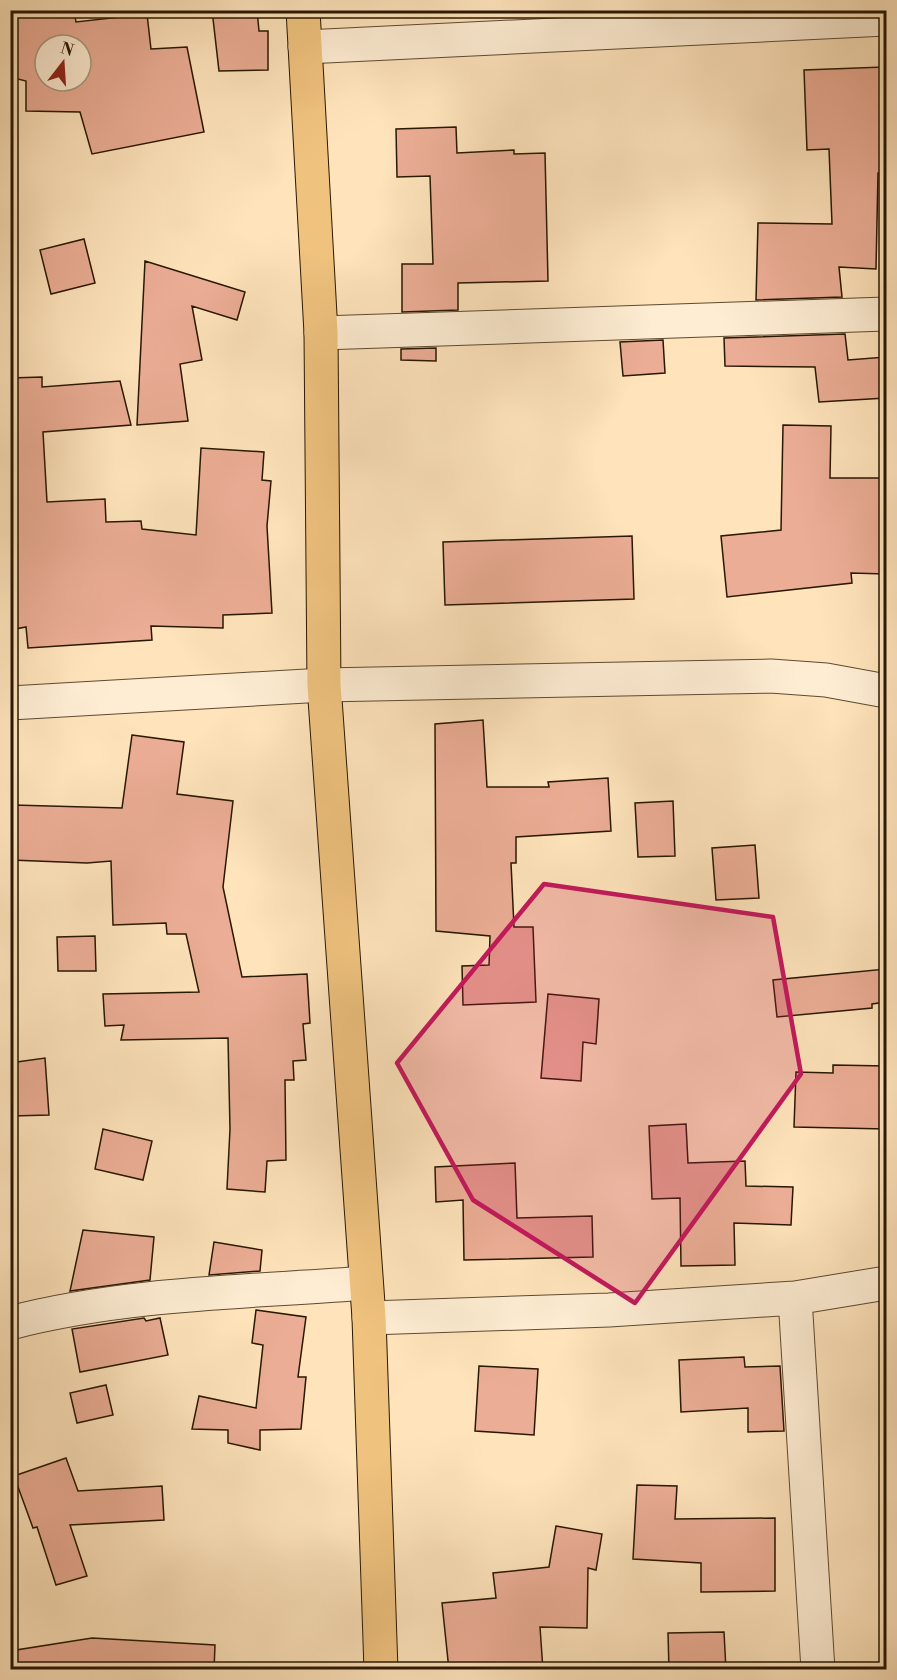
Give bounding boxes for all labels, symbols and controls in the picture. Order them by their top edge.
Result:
north arrow [33,33,93,93]
text: N [58,38,76,61]

